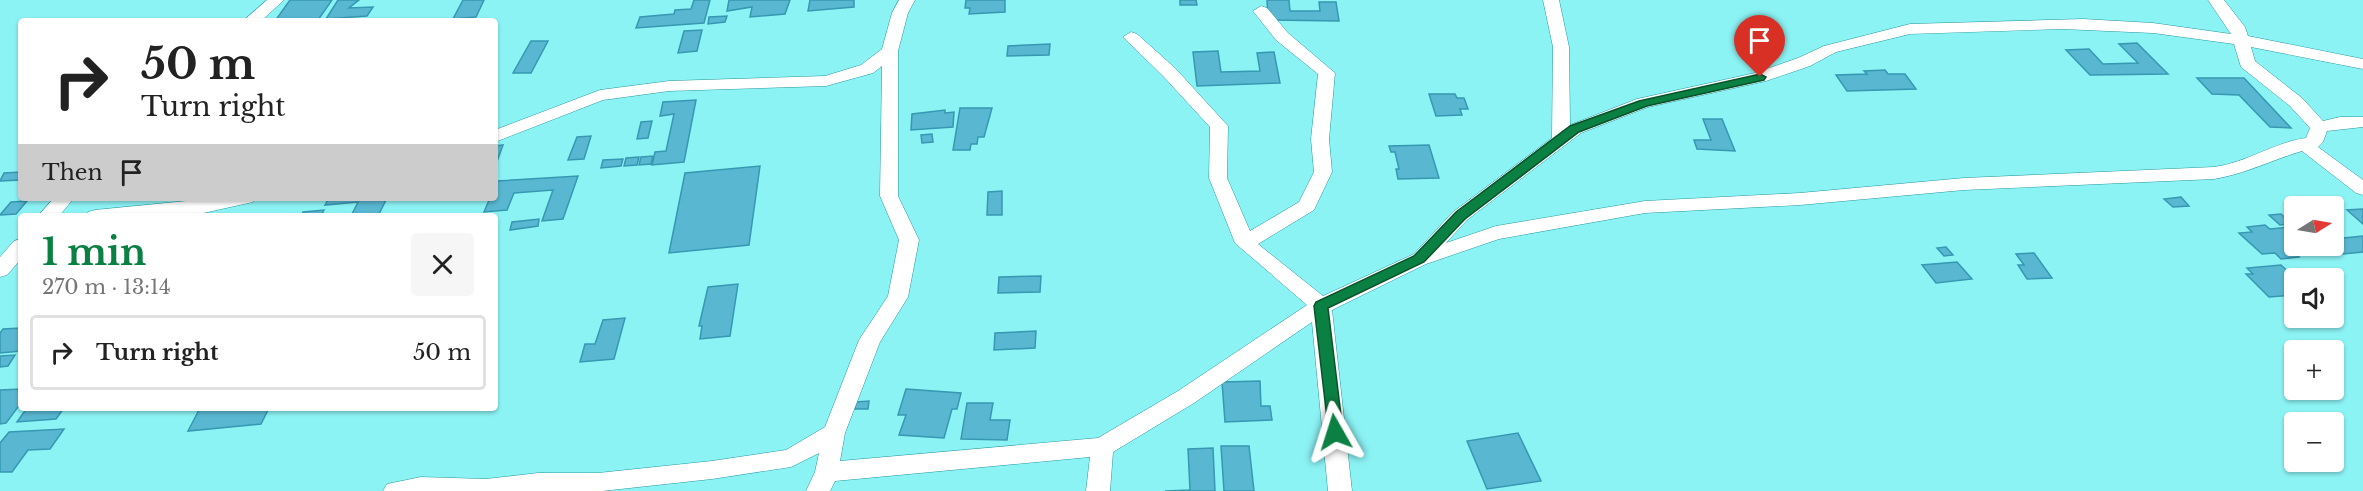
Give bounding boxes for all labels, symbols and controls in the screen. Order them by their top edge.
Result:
pin [1734,15,1785,77]
icon: arrive [1743,24,1776,57]
text: 50 m [141,38,255,90]
icon: right [42,42,120,120]
text: Turn right [141,90,285,123]
icon: arrive [115,156,148,189]
text: Then [42,159,103,186]
north arrow [2284,196,2344,256]
map controls [2284,196,2344,472]
text: 1 min [42,230,146,275]
button: close [411,233,474,296]
button: sound [2284,268,2344,328]
text: 270 m · 13:14 [42,275,171,299]
icon: right [45,336,78,369]
text: Turn right [96,339,218,366]
text: 50 m [413,339,471,366]
button: + [2284,340,2344,400]
position arrow [1303,400,1367,464]
button: − [2284,412,2344,472]

